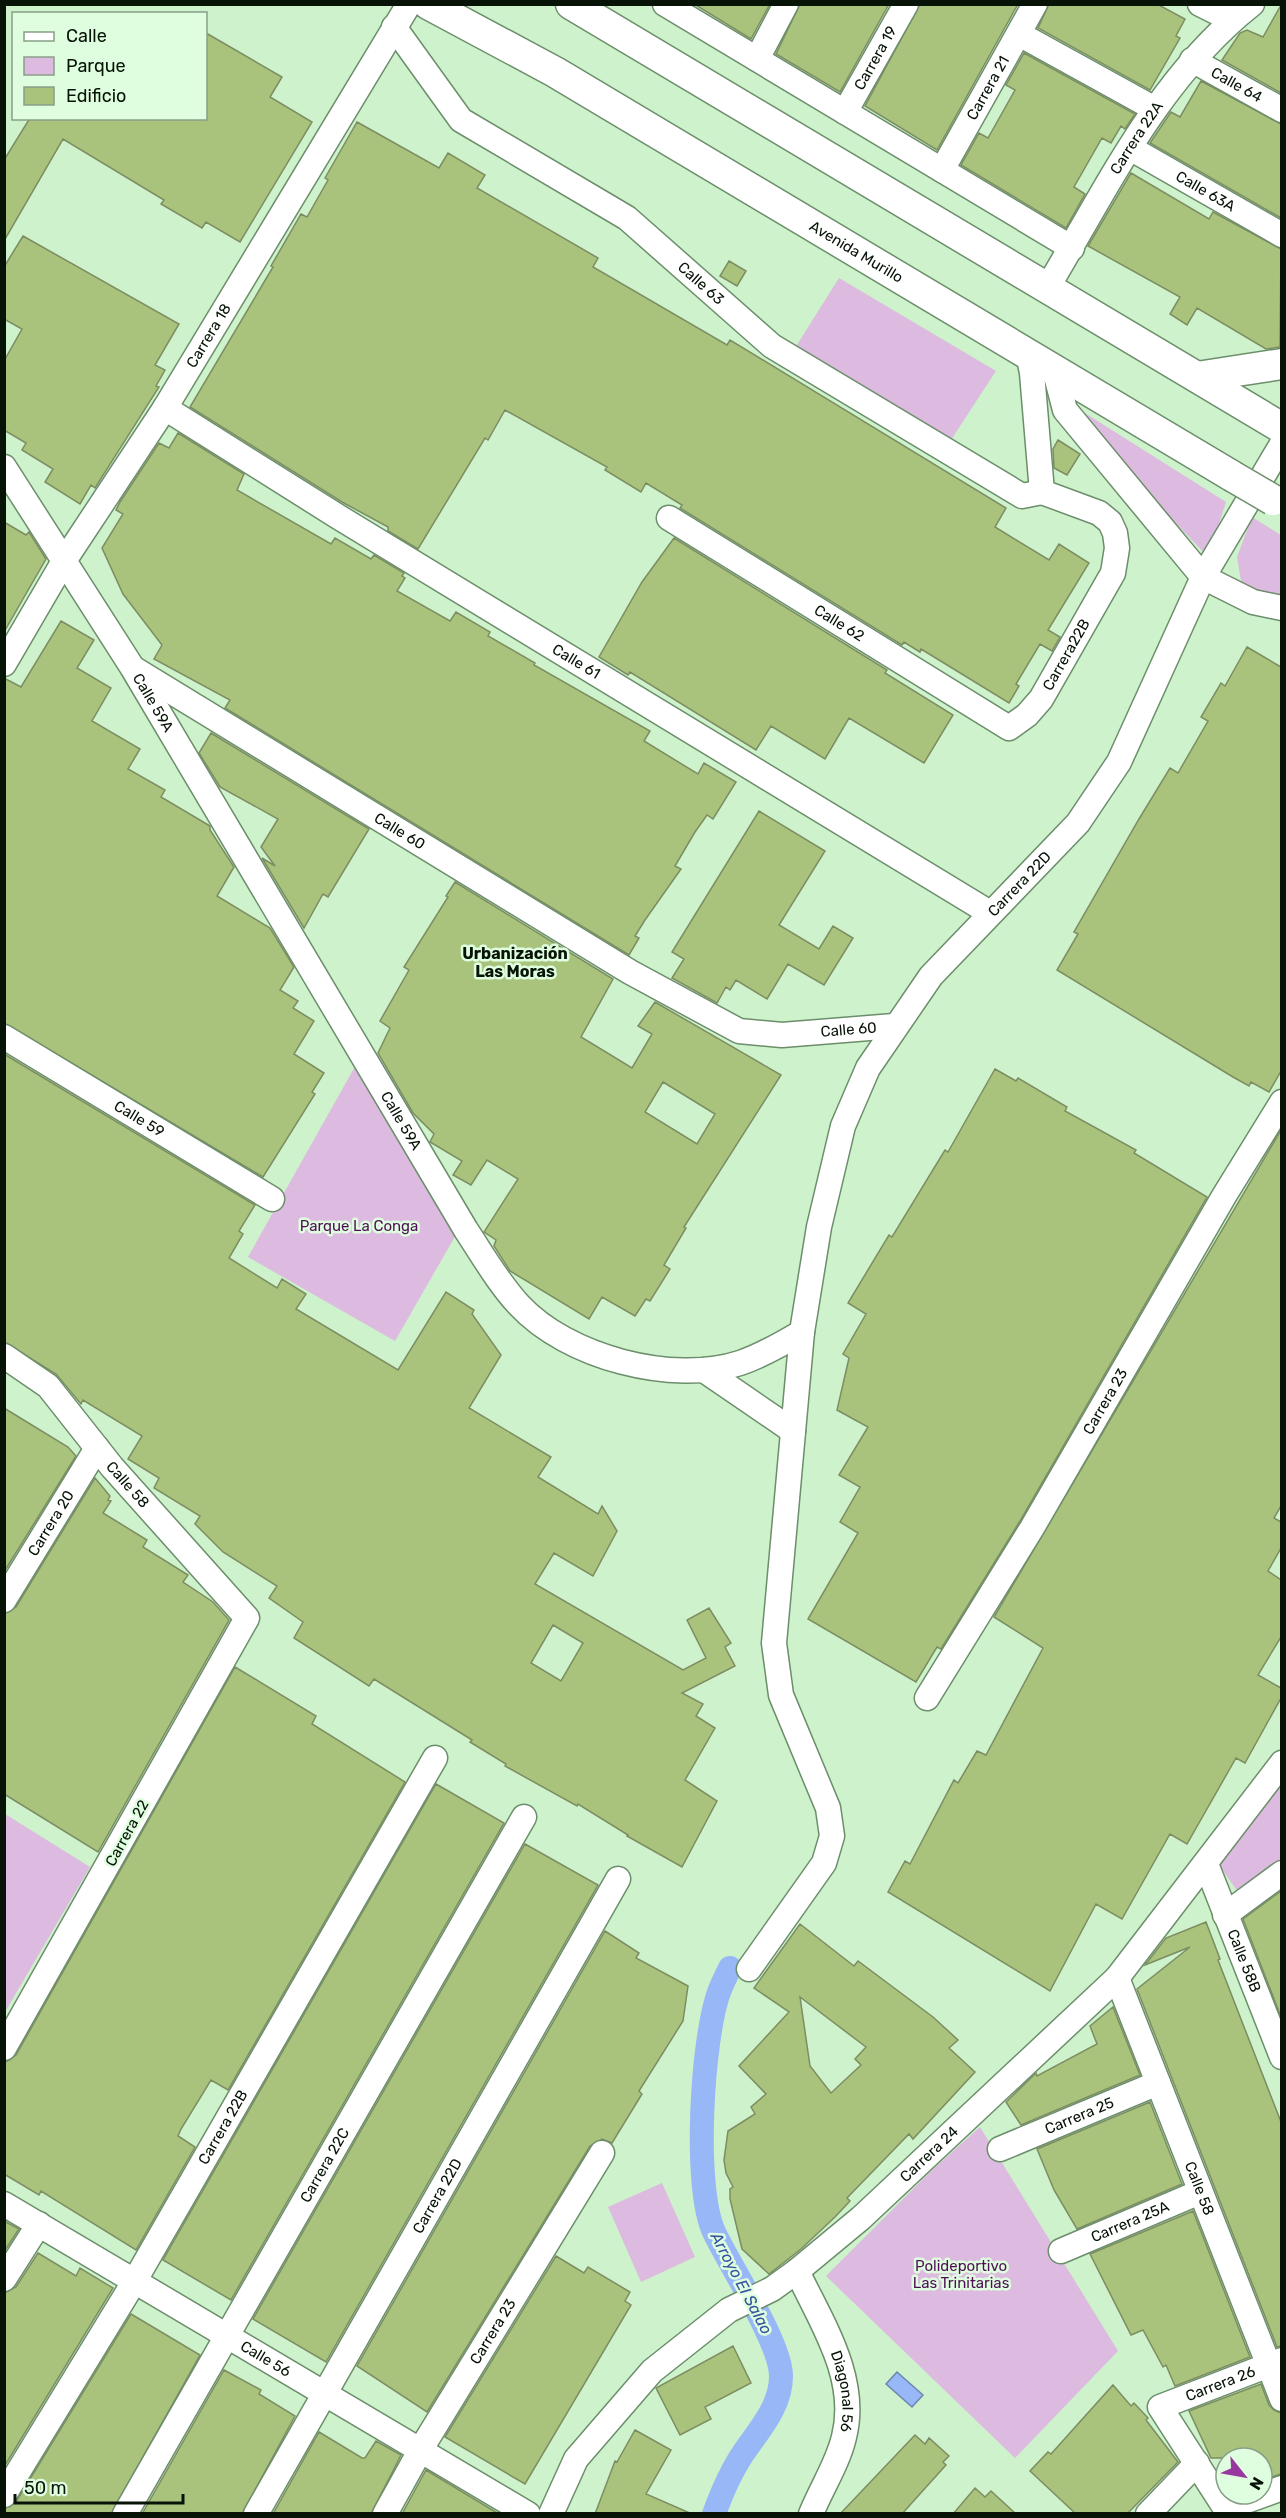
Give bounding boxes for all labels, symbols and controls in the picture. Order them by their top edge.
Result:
legend [12,12,207,120]
street label: Carrera 19 [850,23,901,93]
text: Calle [66,25,107,47]
street label: Carrera 21 [963,53,1013,123]
text: Parque [66,55,126,77]
street label: Calle 64 [1208,63,1265,106]
text: Edificio [66,85,126,107]
street label: Carrera 22A [1106,98,1167,178]
street label: Calle 63A [1172,167,1239,215]
street label: Avenida Murillo [806,217,906,287]
street label: Calle 63 [674,258,728,308]
street label: Carrera 18 [182,300,235,371]
street label: Calle 62 [811,601,868,645]
street label: Carrera22B [1039,616,1094,694]
street label: Calle 61 [549,640,603,683]
street label: Calle 59A [129,670,178,735]
street label: Calle 60 [371,809,428,854]
street label: Carrera 22D [984,848,1055,920]
district label: Urbanización Las Moras [462,944,568,981]
street label: Calle 60 [820,1018,877,1041]
street label: Calle 59A [377,1088,425,1153]
street label: Calle 59 [111,1097,168,1141]
park label: Parque La Conga [300,1217,418,1235]
street label: Carrera 23 [1079,1365,1131,1438]
street label: Calle 58 [102,1458,153,1511]
street label: Carrera 20 [24,1487,78,1559]
street label: Carrera 22 [101,1797,153,1869]
street label: Calle 58B [1224,1927,1265,1995]
street label: Carrera 22B [194,2087,251,2168]
street label: Carrera 25 [1042,2093,1117,2138]
street label: Carrera 24 [896,2122,962,2186]
street label: Carrera 22C [296,2125,353,2206]
street label: Carrera 22D [409,2155,466,2237]
street label: Calle 58 [1181,2159,1218,2218]
street label: Carrera 25A [1088,2197,1172,2246]
water label: Arroyo El Salao [706,2228,776,2337]
park label: Polideportivo Las Trinitarias [913,2257,1010,2292]
street label: Carrera 23 [466,2296,520,2368]
street label: Calle 56 [237,2337,294,2381]
street label: Diagonal 56 [827,2348,856,2433]
street label: Carrera 26 [1183,2362,1258,2405]
north arrow [1214,2446,1274,2506]
scale bar [15,2467,183,2505]
text: N [1245,2474,1268,2493]
text: 50 m [24,2477,67,2499]

